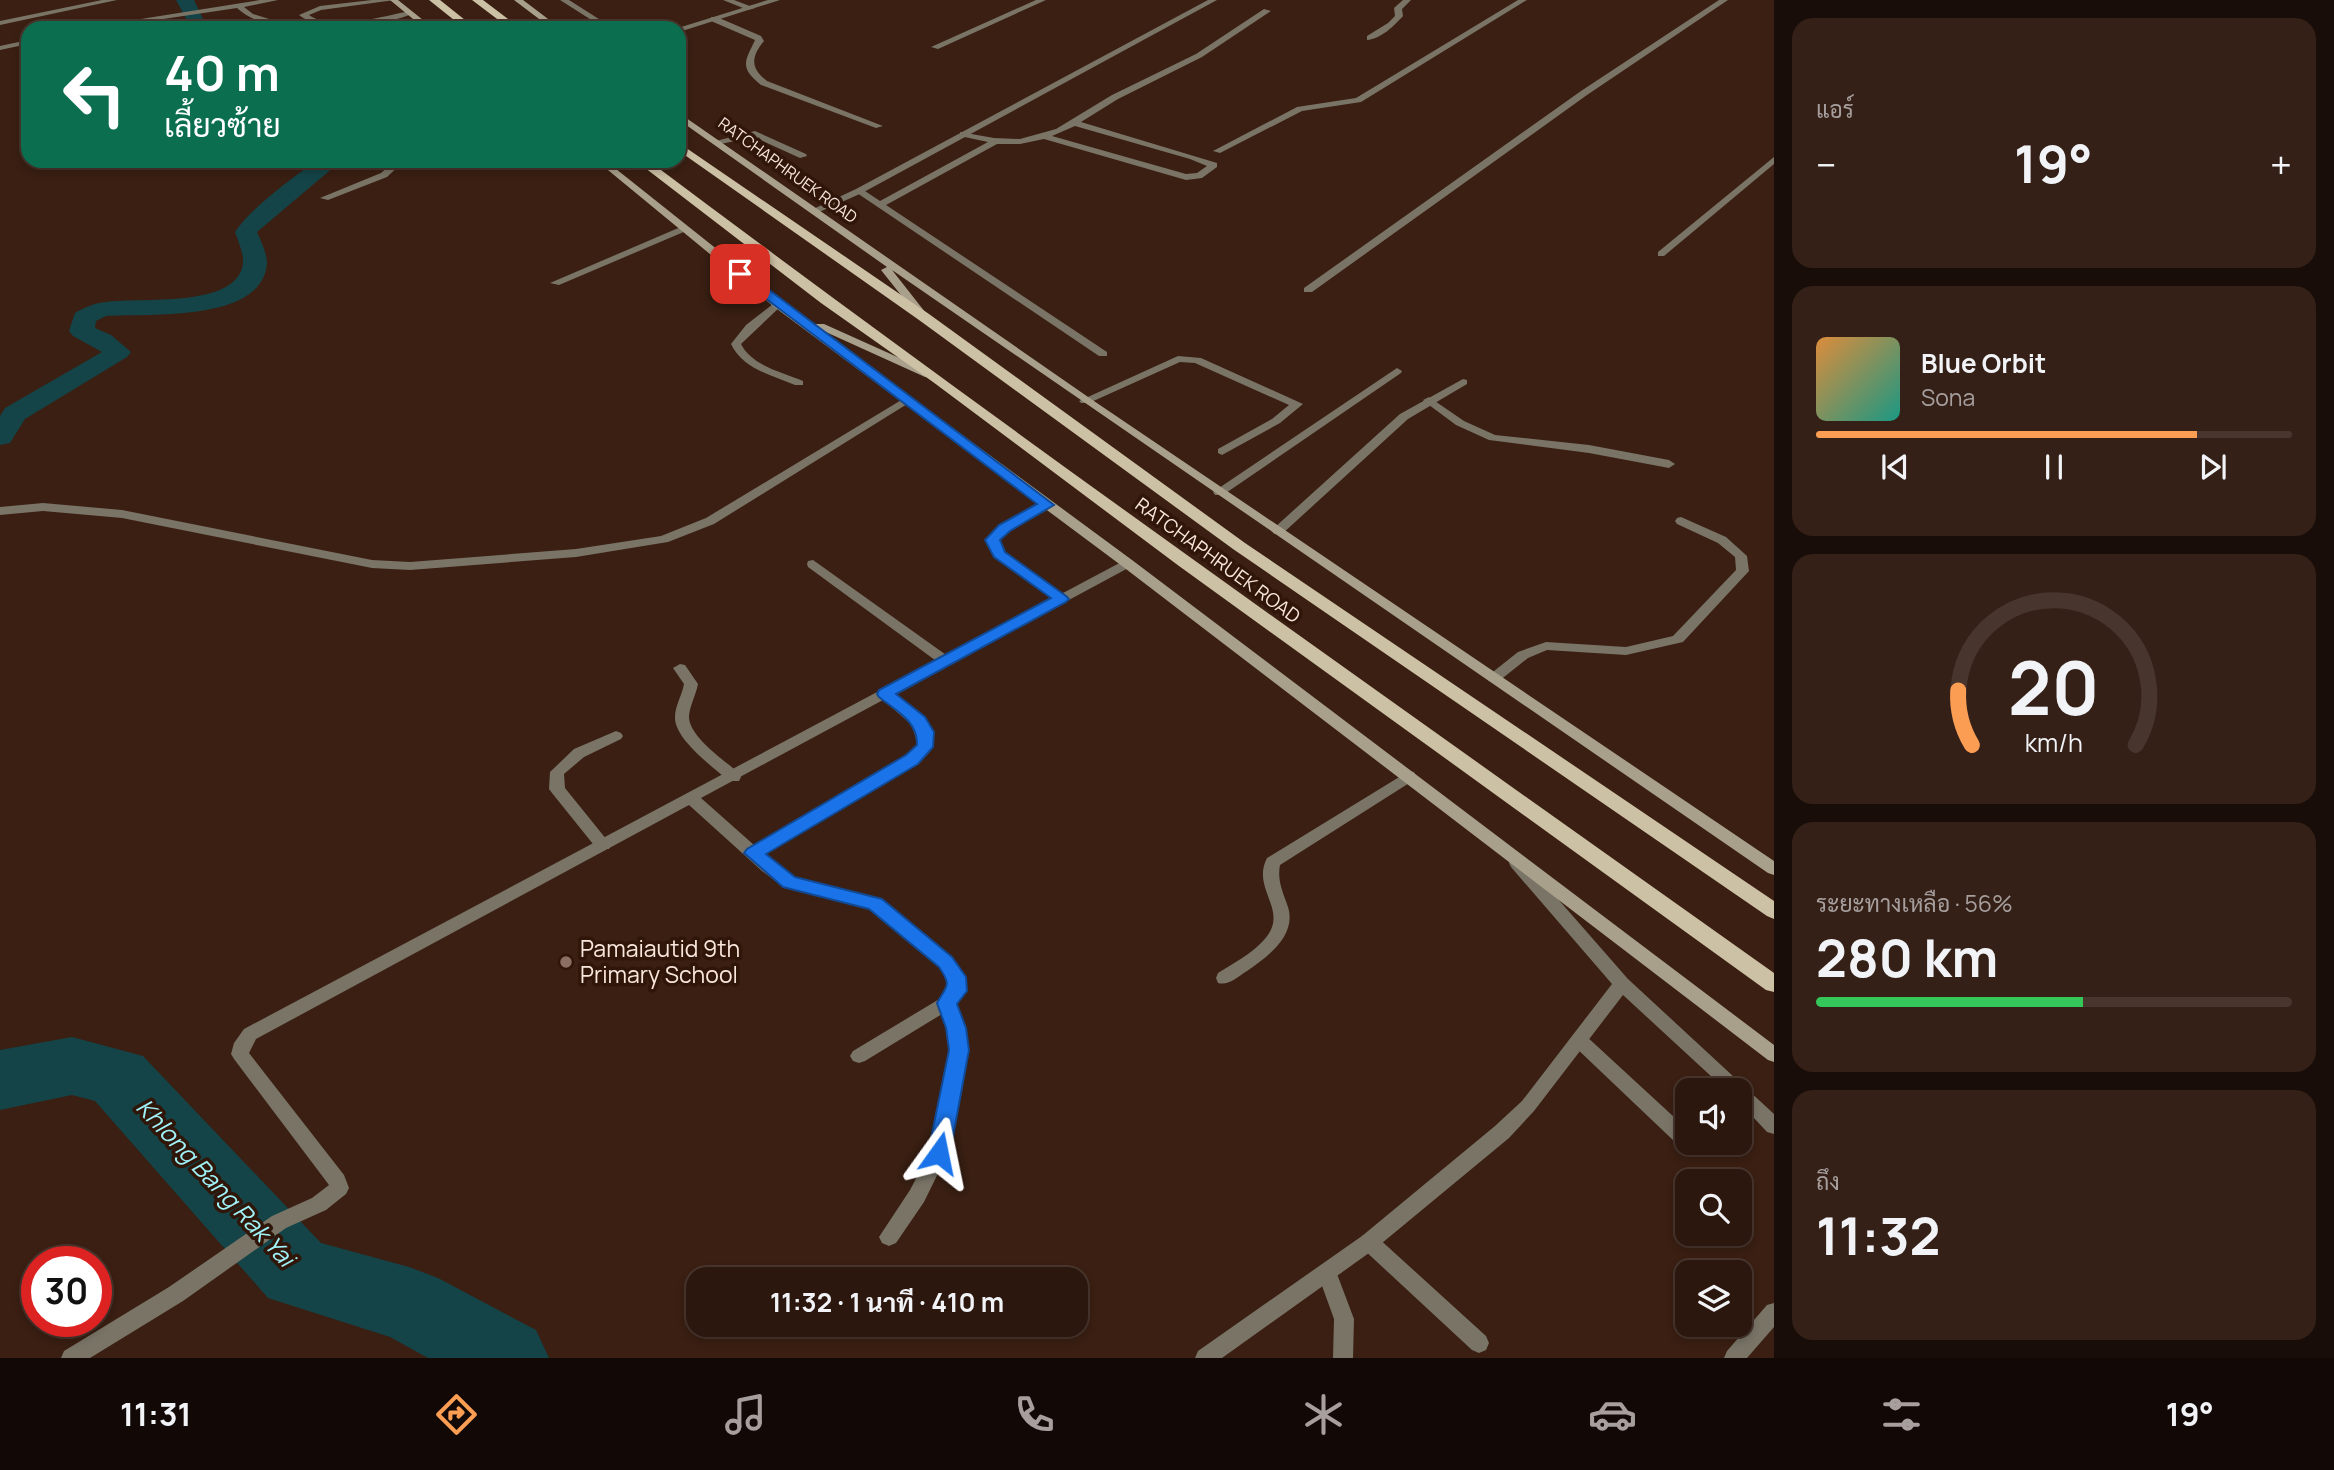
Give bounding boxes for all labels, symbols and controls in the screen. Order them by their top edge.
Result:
text: 40 m [164,39,280,106]
icon: left [49,49,140,140]
text: แอร์ [1816,93,1854,125]
text: เลี้ยวซ้าย [164,103,281,147]
street label: RATCHAPHRUEK ROAD [714,112,862,228]
text: 19° [2014,128,2093,199]
text: − [1816,138,1837,190]
text: + [2270,138,2292,190]
pin [710,244,770,304]
icon: arrive [721,255,759,293]
text: Blue Orbit [1921,345,2046,381]
text: Sona [1921,381,1975,413]
icon: previous [1876,448,1914,486]
icon: pause [2035,448,2073,486]
icon: next [2194,448,2232,486]
street label: RATCHAPHRUEK ROAD [1130,491,1306,629]
text: 20 [2008,637,2100,737]
text: km/h [2025,725,2083,760]
text: ระยะทางเหลือ · 56% [1816,887,2013,919]
text: 280 km [1816,922,1998,993]
place label: Pamaiautid 9th Primary School [580,932,740,990]
marker: Pamaiautid 9th Primary School [558,954,574,970]
map controls [1675,1078,1752,1337]
button: sound [1675,1078,1752,1155]
water label: Khlong Bang Rak Yai [130,1091,305,1276]
position arrow [902,1116,976,1190]
text: ถึง [1816,1165,1840,1197]
button: search [1675,1169,1752,1246]
text: 11:32 [1816,1200,1941,1271]
speed limit sign: 30 [21,1246,112,1337]
button: layers [1675,1260,1752,1337]
text: 11:32 · 1 นาที · 410 m [770,1284,1004,1320]
icon: directions [432,1390,481,1439]
icon: music [721,1390,770,1439]
icon: phone [1010,1390,1059,1439]
icon: climate [1299,1390,1348,1439]
icon: car [1588,1390,1637,1439]
icon: filters [1877,1390,1926,1439]
text: 11:31 [120,1392,192,1436]
text: 19° [2166,1392,2214,1436]

